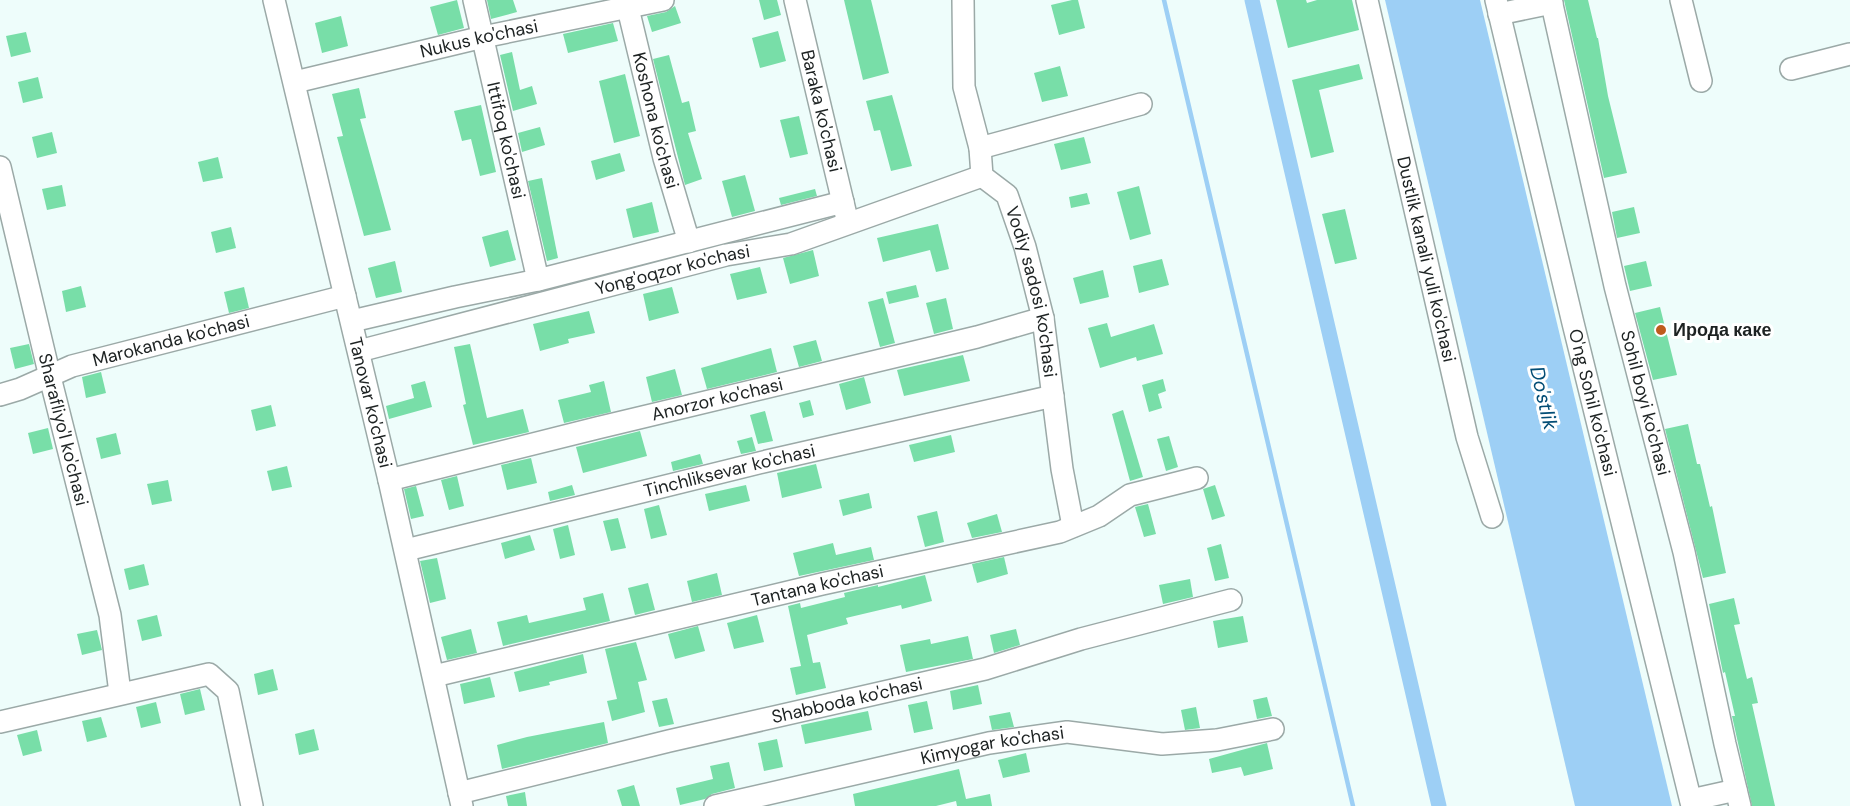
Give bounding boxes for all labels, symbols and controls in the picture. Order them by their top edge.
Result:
street label: Nukus ko'chasi [418,14,540,64]
street label: Baraka ko'chasi [795,47,847,174]
street label: Koshona ko'chasi [627,50,684,192]
street label: Ittifoq ko'chasi [481,79,531,201]
street label: Dustlik kanali yuli ko'chasi [1391,154,1462,365]
street label: Vodiy sadosi ko'chasi [1000,203,1062,379]
street label: Yong'oqzor ko'chasi [593,239,752,301]
street label: Marokanda ko'chasi [90,309,252,372]
place label: Ирода каке [1673,318,1771,342]
marker: Ирода каке [1654,323,1668,337]
street label: O'ng Sohil ko'chasi [1563,326,1622,479]
street label: Sohil boyi ko'chasi [1615,328,1676,478]
street label: Tanovar ko'chasi [343,335,398,470]
street label: Sharafliyo'l ko'chasi [33,351,94,508]
water label: Do'stlik [1524,364,1564,433]
street label: Anorzor ko'chasi [649,372,785,427]
street label: Tinchliksevar ko'chasi [641,438,818,503]
street label: Tantana ko'chasi [749,559,886,612]
street label: Shabboda ko'chasi [769,672,925,729]
street label: Kimyogar ko'chasi [918,721,1066,770]

